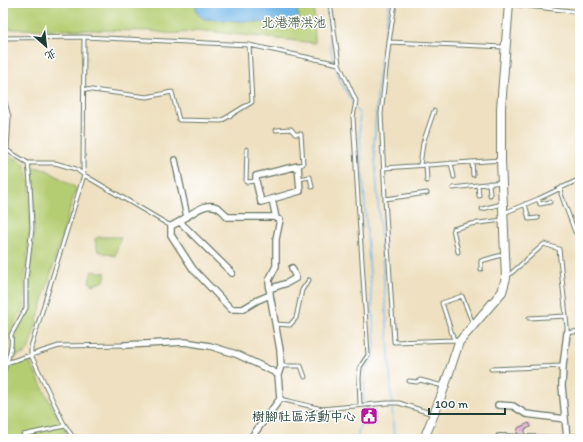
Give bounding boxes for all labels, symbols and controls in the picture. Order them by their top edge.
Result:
park label: 北港滯洪池 [261,15,327,30]
north arrow [26,26,66,66]
text: 北 [43,46,58,63]
scale bar [429,390,505,416]
text: 100 m [435,397,468,411]
public building icon: 樹腳社區活動中心 [359,406,379,426]
place label: 樹腳社區活動中心 [252,409,356,424]

